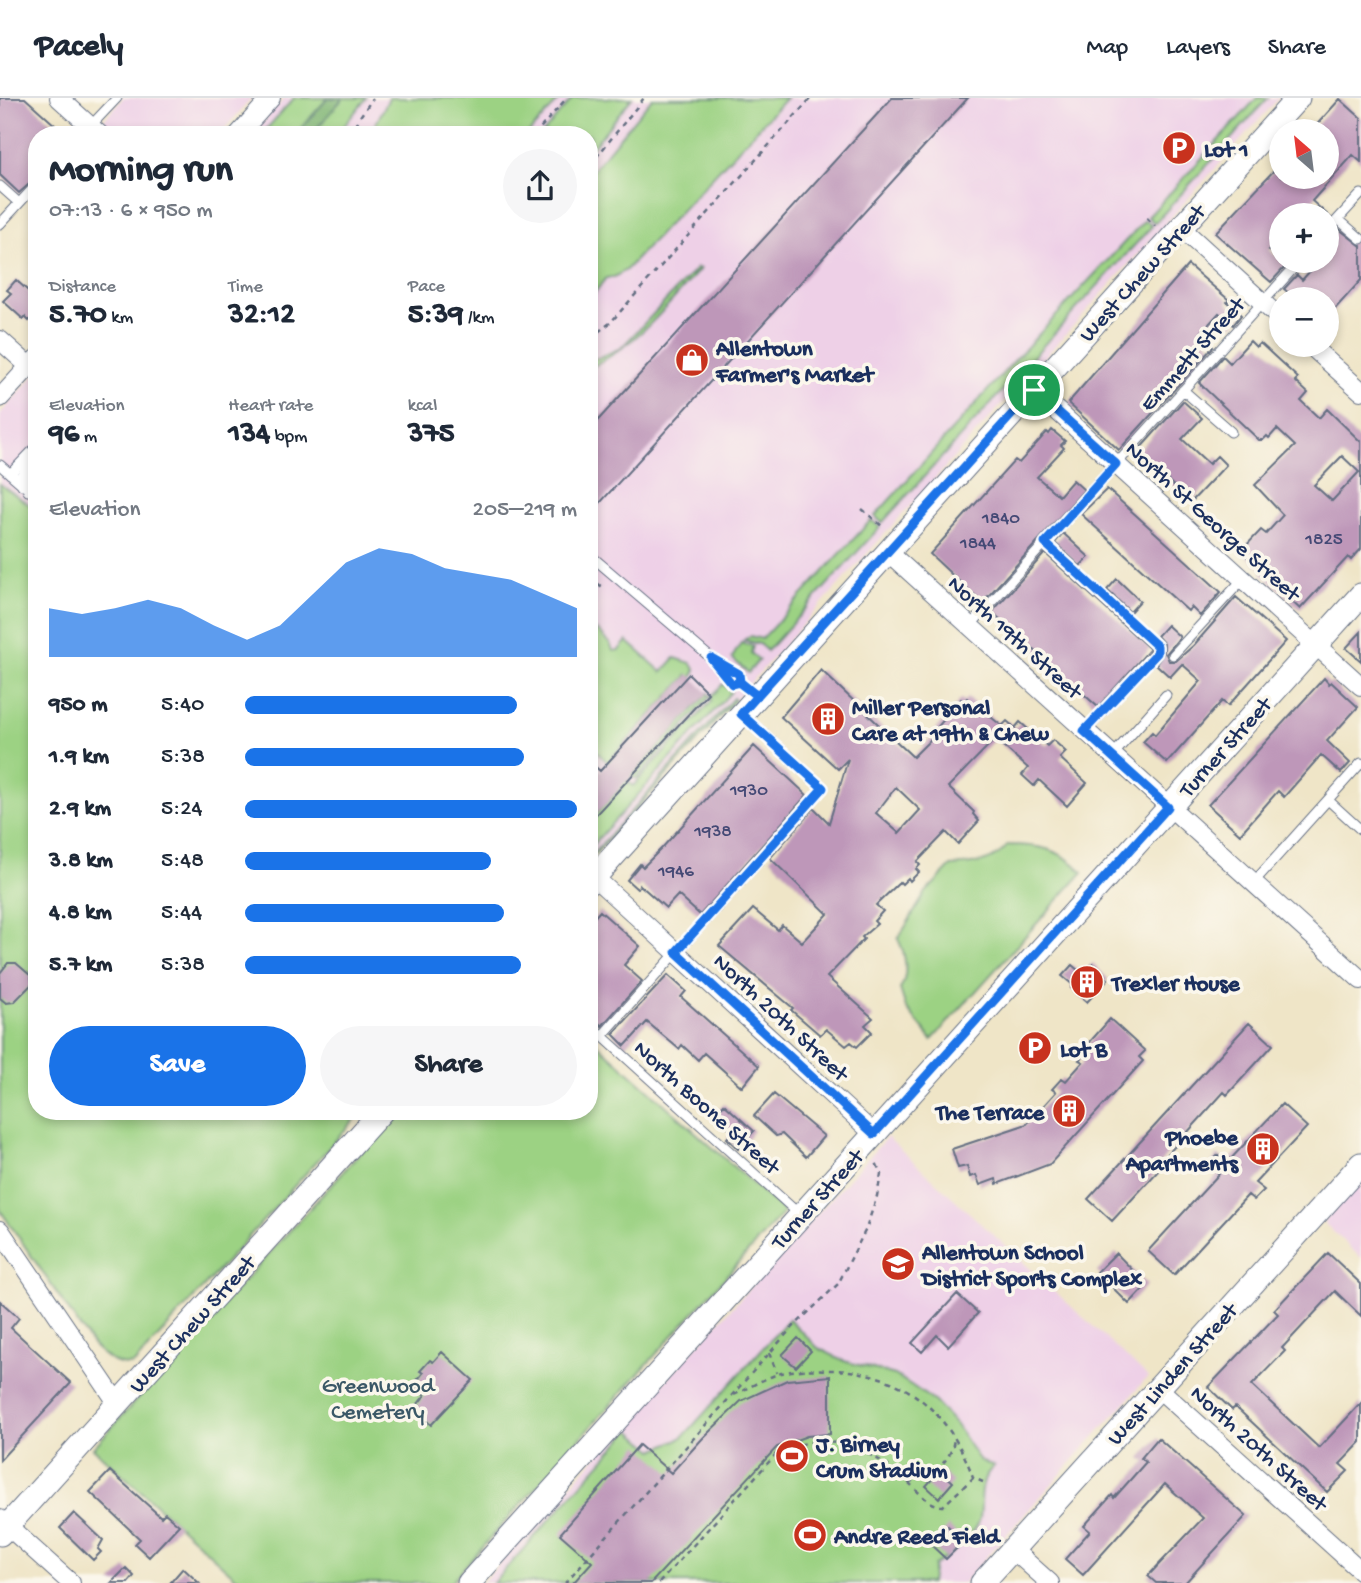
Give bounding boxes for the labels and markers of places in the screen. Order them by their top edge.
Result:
parking icon: Lot 1 [1160,129,1198,167]
place label: Lot 1 [1204,138,1248,165]
place label: Allentown Farmer's Market [715,337,876,390]
shop icon: Allentown Farmer's Market [673,341,711,379]
pin [1004,360,1064,420]
place label: Miller Personal Care at 19th & Chew [852,696,1050,749]
building icon: Miller Personal Care at 19th & Chew [809,700,847,738]
building icon: Trexler House [1068,963,1106,1001]
place label: Trexler House [1110,972,1241,999]
parking icon: Lot B [1016,1029,1054,1067]
place label: Lot B [1060,1038,1108,1065]
building icon: The Terrace [1050,1092,1088,1130]
place label: The Terrace [934,1101,1045,1128]
place label: Phoebe Apartments [1125,1126,1240,1179]
building icon: Phoebe Apartments [1244,1130,1282,1168]
place label: Allentown School District Sports Complex [920,1241,1143,1294]
school or university icon: Allentown School District Sports Complex [879,1245,917,1283]
place label: J. Birney Crum Stadium [815,1433,948,1486]
sports icon: J. Birney Crum Stadium [773,1437,811,1475]
sports icon: Andre Reed Field [791,1516,829,1554]
place label: Andre Reed Field [833,1525,1002,1552]

